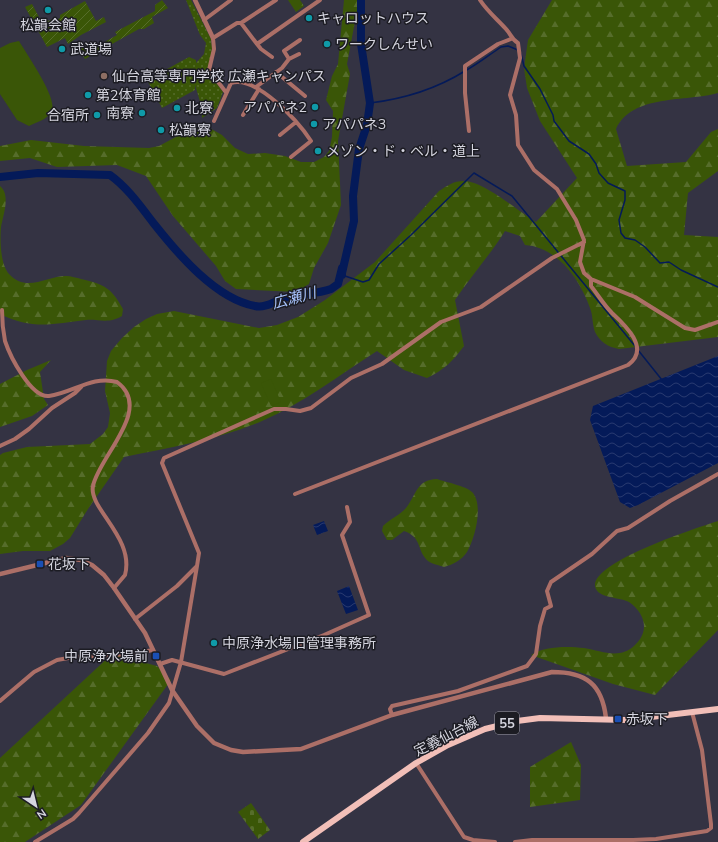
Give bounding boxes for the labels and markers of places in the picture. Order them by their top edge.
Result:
marker: 松韻会館 [43,5,53,15]
place label: キャロットハウス [317,9,429,27]
marker: キャロットハウス [304,13,314,23]
place label: 松韻会館 [20,16,76,34]
place label: ワークしんせい [335,35,433,53]
marker: ワークしんせい [322,39,332,49]
place label: 武道場 [70,40,112,58]
marker: 武道場 [57,44,67,54]
place label: 仙台高等専門学校 広瀬キャンパス [112,67,326,85]
marker: 仙台高等専門学校 広瀬キャンパス [99,71,109,81]
place label: 第2体育館 [96,86,160,104]
marker: 第2体育館 [83,90,93,100]
place label: アパパネ2 [243,98,307,116]
place label: 北寮 [185,99,213,117]
marker: アパパネ2 [310,102,320,112]
marker: 北寮 [172,103,182,113]
place label: 南寮 [106,104,134,122]
place label: 合宿所 [47,106,89,124]
marker: 南寮 [137,108,147,118]
marker: 合宿所 [92,110,102,120]
place label: アパパネ3 [322,115,386,133]
marker: アパパネ3 [309,119,319,129]
place label: 松韻寮 [169,121,211,139]
marker: 松韻寮 [156,125,166,135]
place label: メゾン・ド・ベル・道上 [326,142,480,160]
marker: メゾン・ド・ベル・道上 [313,146,323,156]
place label: 花坂下 [48,555,90,573]
marker: 花坂下 [35,559,45,569]
place label: 中原浄水場旧管理事務所 [222,634,376,652]
marker: 中原浄水場旧管理事務所 [209,638,219,648]
place label: 中原浄水場前 [64,647,148,665]
marker: 中原浄水場前 [151,651,161,661]
place label: 赤坂下 [626,710,668,728]
marker: 赤坂下 [613,714,623,724]

